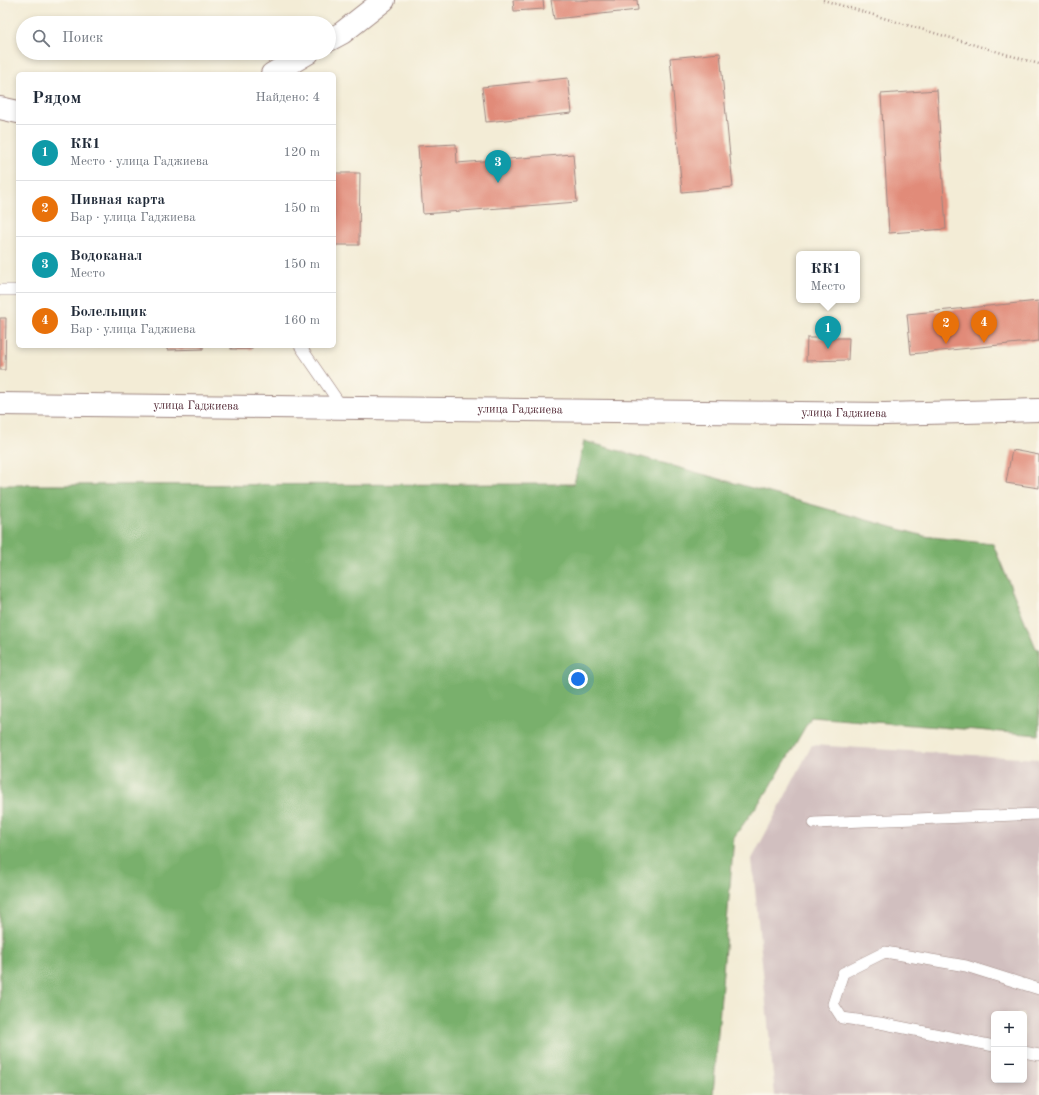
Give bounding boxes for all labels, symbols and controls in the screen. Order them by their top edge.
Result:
search box [16,16,336,60]
icon: search [30,27,52,49]
text: Поиск [62,31,103,46]
text: Рядом [32,90,81,107]
text: Найдено: 4 [256,91,320,104]
text: КК1 [70,137,101,152]
text: 1 [41,146,49,159]
text: 120 m [283,146,320,159]
pin: 3 [485,150,511,183]
text: Место · улица Гаджиева [70,155,208,168]
text: Пивная карта [70,193,165,208]
text: 2 [41,202,49,215]
text: 150 m [283,202,320,215]
text: Бар · улица Гаджиева [70,211,196,224]
text: Водоканал [70,249,142,264]
popup [796,251,860,303]
text: 3 [41,258,49,271]
text: 150 m [283,258,320,271]
text: КК1 [810,262,841,277]
text: Место [70,267,105,280]
text: Место [810,280,846,293]
text: Болельщик [70,305,147,320]
pin: 4 [971,310,997,343]
pin: 2 [933,311,959,344]
text: 4 [41,314,49,327]
text: 160 m [283,314,320,327]
pin: 1 [815,316,841,349]
text: Бар · улица Гаджиева [70,323,196,336]
street label: улица Гаджиева [153,400,239,413]
street label: улица Гаджиева [477,403,563,416]
street label: улица Гаджиева [801,407,887,420]
your location [568,669,588,689]
map controls [991,1011,1027,1083]
button: + [991,1011,1027,1047]
button: − [991,1047,1027,1083]

